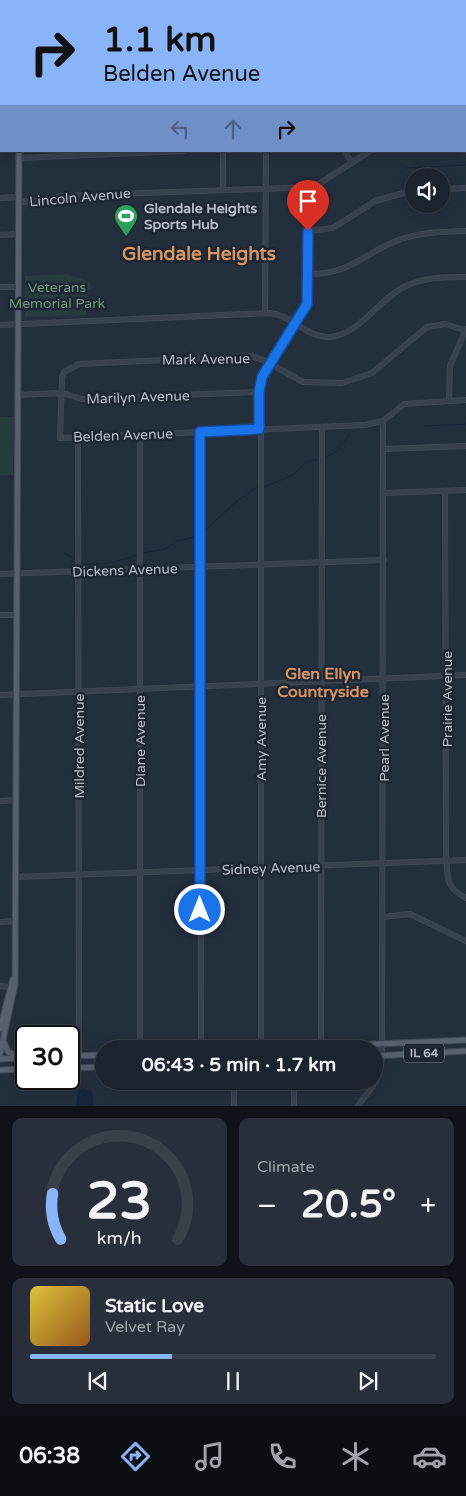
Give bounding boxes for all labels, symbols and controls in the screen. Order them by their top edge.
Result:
text: 1.1 km [103,19,216,61]
icon: right [20,20,85,85]
text: Belden Avenue [103,61,260,87]
icon: left [166,115,194,143]
icon: ahead [219,115,247,143]
icon: right [272,115,300,143]
map controls [405,168,450,213]
button: sound [405,168,450,213]
pin [287,180,329,231]
street label: Lincoln Avenue [29,185,132,210]
icon: arrive [294,187,322,215]
place label: Glendale Heights Sports Hub [144,200,258,233]
sports icon: Glendale Heights Sports Hub [113,203,139,237]
district label: Glendale Heights [122,243,276,266]
park label: Veterans Memorial Park [9,279,106,312]
street label: Mark Avenue [162,350,250,369]
street label: Marilyn Avenue [86,387,190,408]
street label: Belden Avenue [73,425,173,446]
street label: Dickens Avenue [72,560,178,581]
street label: Prairie Avenue [439,651,456,747]
district label: Glen Ellyn Countryside [277,664,369,702]
street label: Mildred Avenue [71,694,88,798]
street label: Pearl Avenue [376,694,393,782]
street label: Diane Avenue [132,695,149,787]
street label: Amy Avenue [253,697,270,781]
street label: Bernice Avenue [313,714,330,818]
street label: Sidney Avenue [222,858,321,879]
position arrow [173,883,225,935]
speed limit sign: 30 [15,1025,80,1090]
road number: IL 64 [404,1044,444,1062]
text: 06:43 · 5 min · 1.7 km [142,1054,336,1076]
text: Climate [257,1157,315,1177]
text: 23 [87,1170,152,1233]
text: 20.5° [301,1182,396,1228]
text: − [257,1189,277,1223]
text: + [420,1189,436,1223]
text: km/h [97,1228,142,1249]
text: Static Love [105,1295,204,1317]
text: Velvet Ray [105,1317,185,1337]
icon: previous [84,1367,112,1395]
icon: pause [219,1367,247,1395]
icon: next [354,1367,382,1395]
icon: directions [118,1439,153,1474]
icon: music [192,1439,227,1474]
icon: phone [265,1439,300,1474]
icon: climate [338,1439,373,1474]
icon: car [412,1439,447,1474]
text: 06:38 [19,1443,80,1469]

